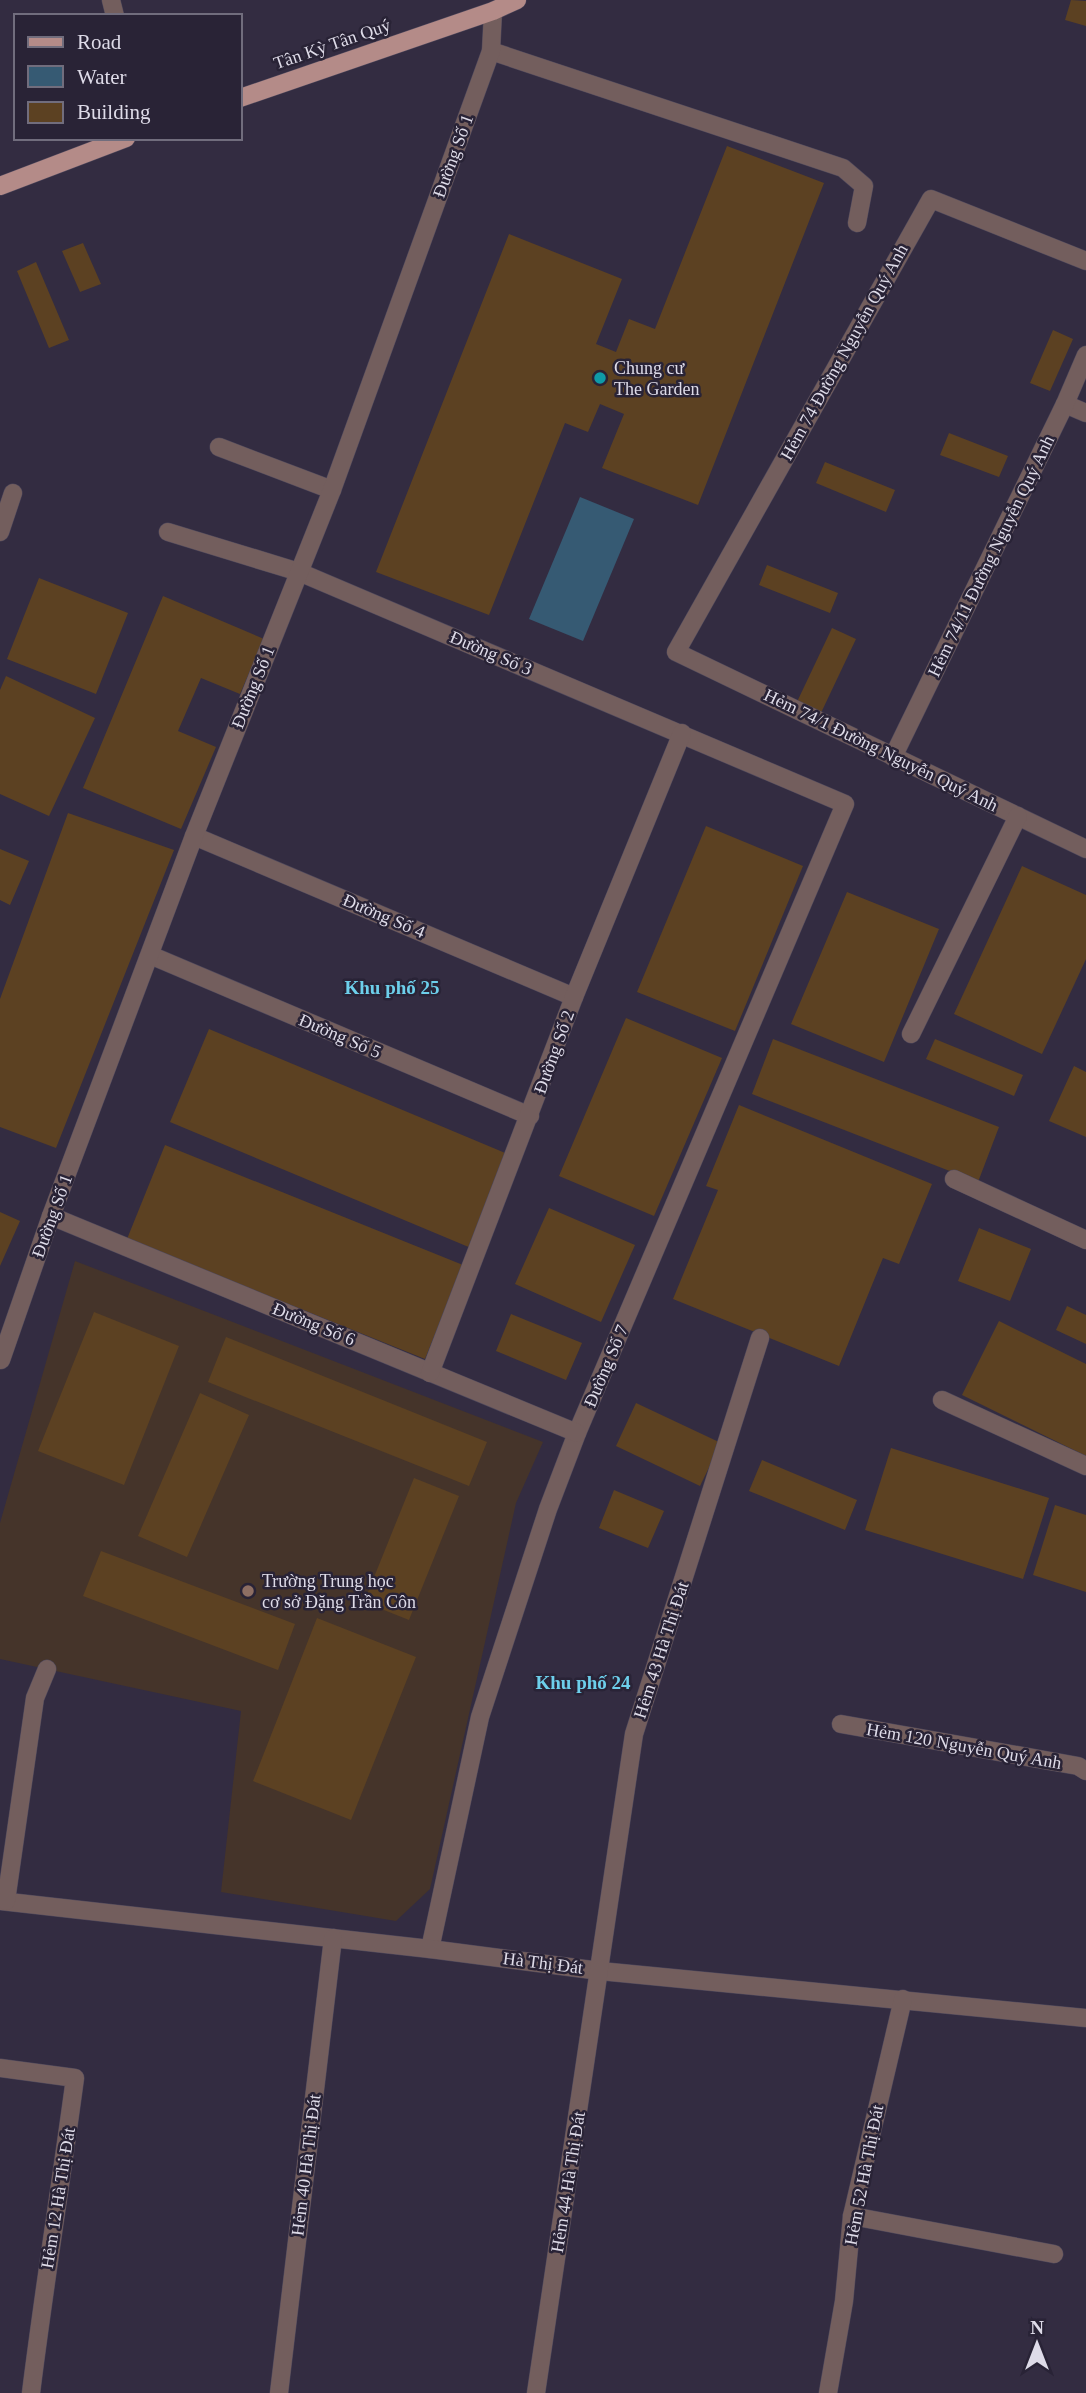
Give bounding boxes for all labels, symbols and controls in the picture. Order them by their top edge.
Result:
legend [14,14,242,140]
street label: Tân Kỳ Tân Quý [271,15,393,73]
text: Road [77,30,122,54]
text: Water [77,65,127,89]
text: Building [77,100,151,124]
street label: Đường Số 1 [429,112,477,200]
street label: Hẻm 74 Đường Nguyễn Quý Anh [776,241,912,463]
place label: Chung cư The Garden [614,358,699,399]
marker: Chung cư The Garden [592,370,608,386]
street label: Hẻm 74/11 Đường Nguyễn Quý Anh [924,432,1058,680]
street label: Đường Số 3 [447,627,535,679]
street label: Đường Số 1 [227,643,279,731]
street label: Hẻm 74/1 Đường Nguyễn Quý Anh [761,685,1001,815]
street label: Đường Số 4 [340,890,428,942]
district label: Khu phố 25 [344,977,440,998]
street label: Đường Số 2 [530,1008,578,1096]
street label: Đường Số 5 [296,1010,384,1062]
street label: Đường Số 1 [28,1172,76,1260]
street label: Đường Số 6 [270,1298,358,1350]
street label: Đường Số 7 [580,1322,632,1410]
place label: Trường Trung học cơ sở Đặng Trần Côn [262,1571,416,1612]
street label: Hẻm 43 Hà Thị Đát [629,1579,693,1721]
marker: Trường Trung học cơ sở Đặng Trần Côn [240,1583,256,1599]
district label: Khu phố 24 [535,1672,631,1693]
street label: Hẻm 120 Nguyễn Quý Anh [865,1719,1063,1773]
street label: Hà Thị Đát [502,1948,584,1978]
street label: Hẻm 40 Hà Thị Đát [287,2093,325,2237]
street label: Hẻm 52 Hà Thị Đát [841,2103,887,2247]
street label: Hẻm 44 Hà Thị Đát [547,2110,589,2254]
street label: Hẻm 12 Hà Thị Đát [37,2126,79,2270]
north arrow [1002,2309,1072,2379]
text: N [1030,2317,1044,2338]

